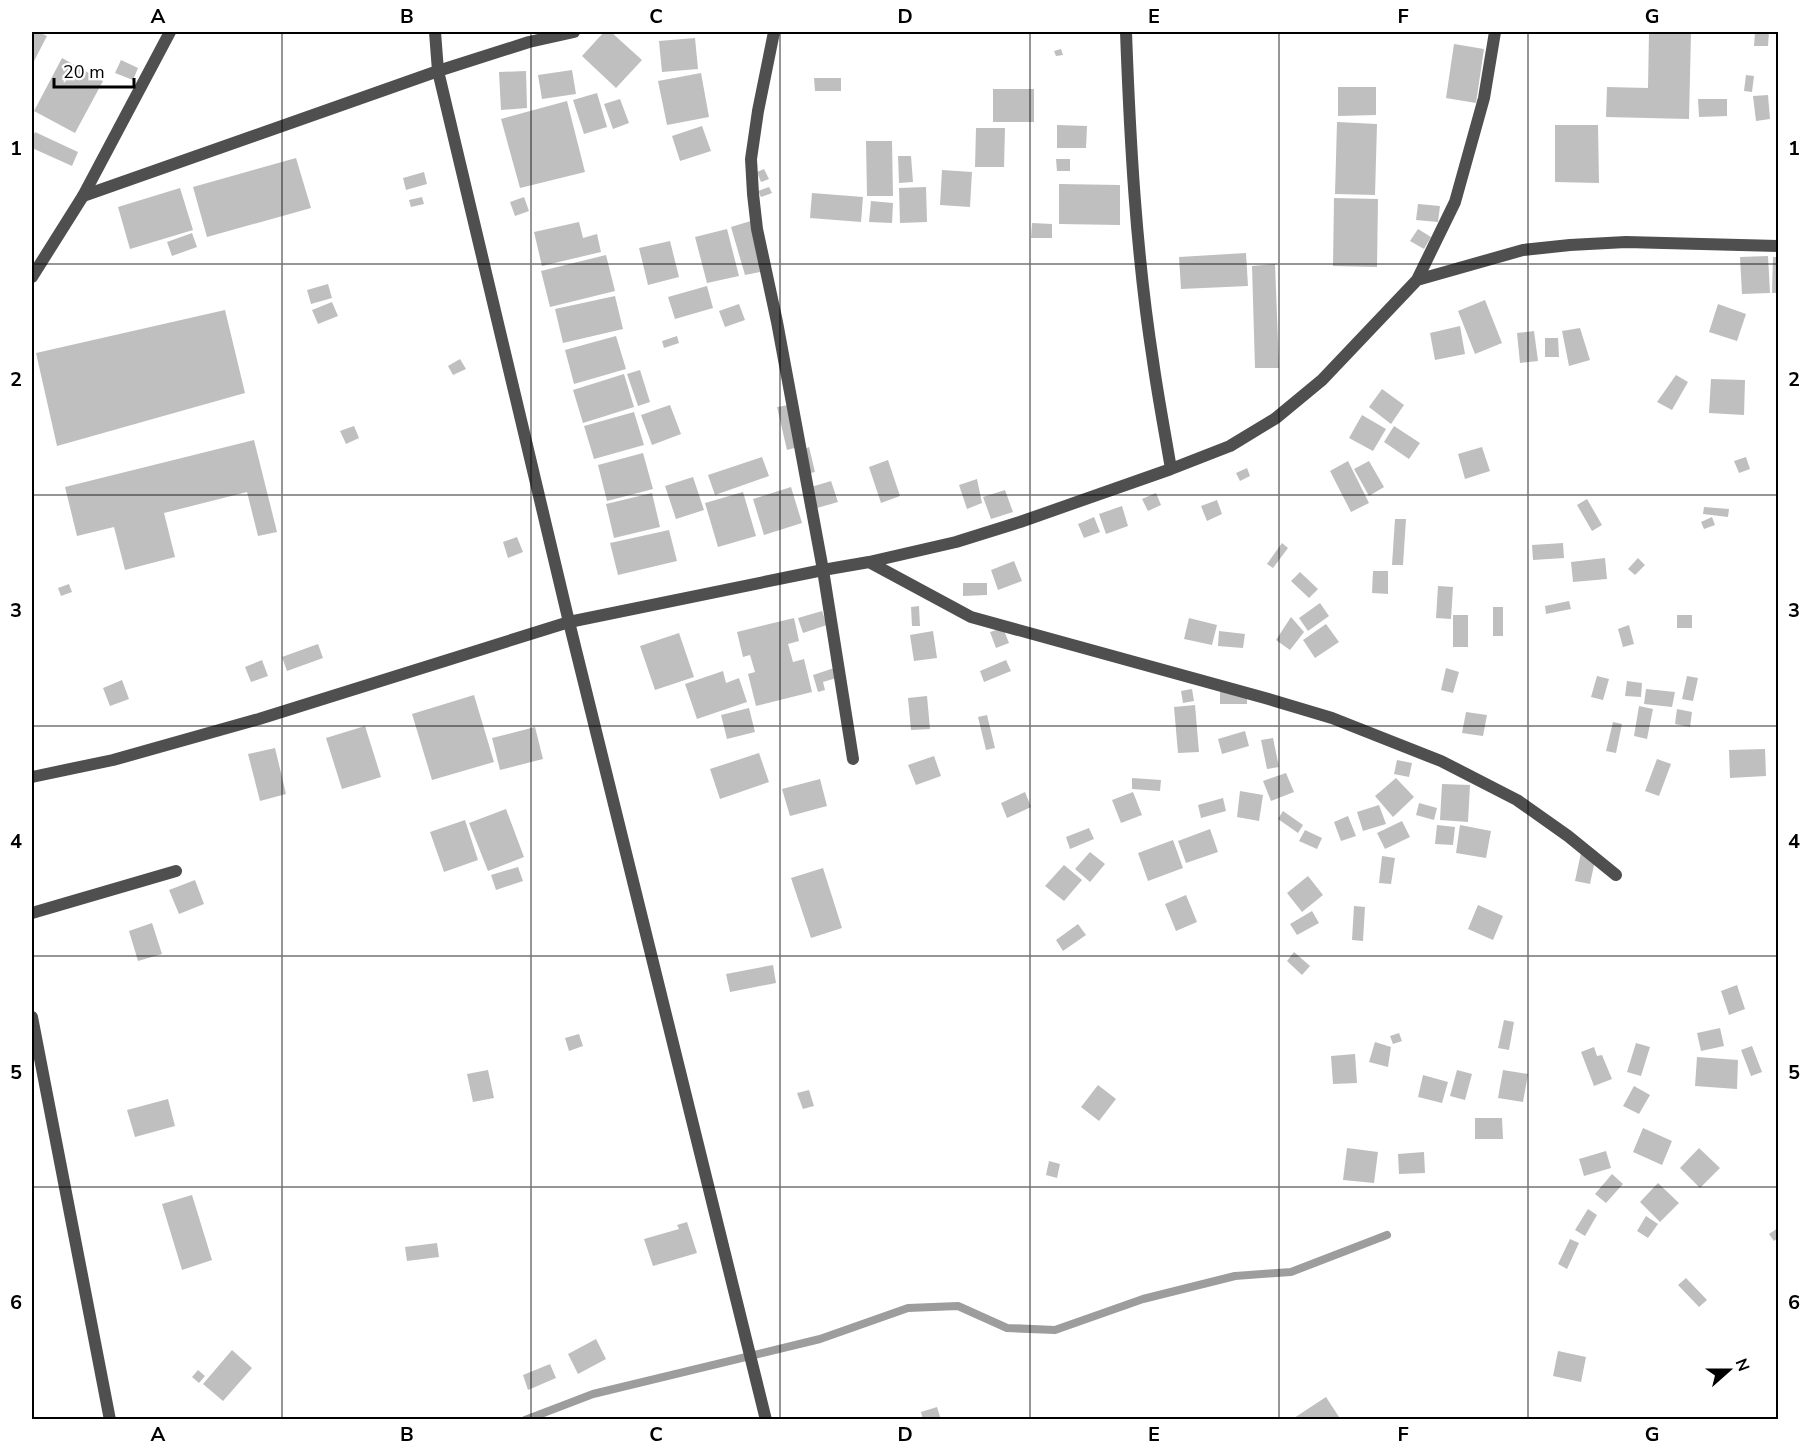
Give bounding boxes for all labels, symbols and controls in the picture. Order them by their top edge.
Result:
text: A [151,3,166,30]
text: B [400,3,414,30]
text: C [649,3,663,30]
text: D [897,3,913,30]
text: E [1148,3,1160,30]
text: F [1397,3,1409,30]
text: G [1645,3,1659,30]
scale bar [54,51,134,89]
text: 20 m [63,60,105,84]
text: 1 [10,135,22,162]
text: 1 [1788,135,1800,162]
text: 2 [10,366,22,393]
text: 2 [1788,366,1800,393]
text: 3 [10,597,22,624]
text: 3 [1788,597,1800,624]
text: 4 [10,828,22,855]
text: 4 [1788,828,1800,855]
text: 5 [10,1059,22,1086]
text: 5 [1788,1059,1800,1086]
text: 6 [10,1289,22,1316]
text: 6 [1788,1289,1800,1316]
north arrow [1699,1340,1759,1400]
text: N [1730,1355,1754,1375]
text: A [151,1421,166,1448]
text: B [400,1421,414,1448]
text: C [649,1421,663,1448]
text: D [897,1421,913,1448]
text: E [1148,1421,1160,1448]
text: F [1397,1421,1409,1448]
text: G [1645,1421,1659,1448]

